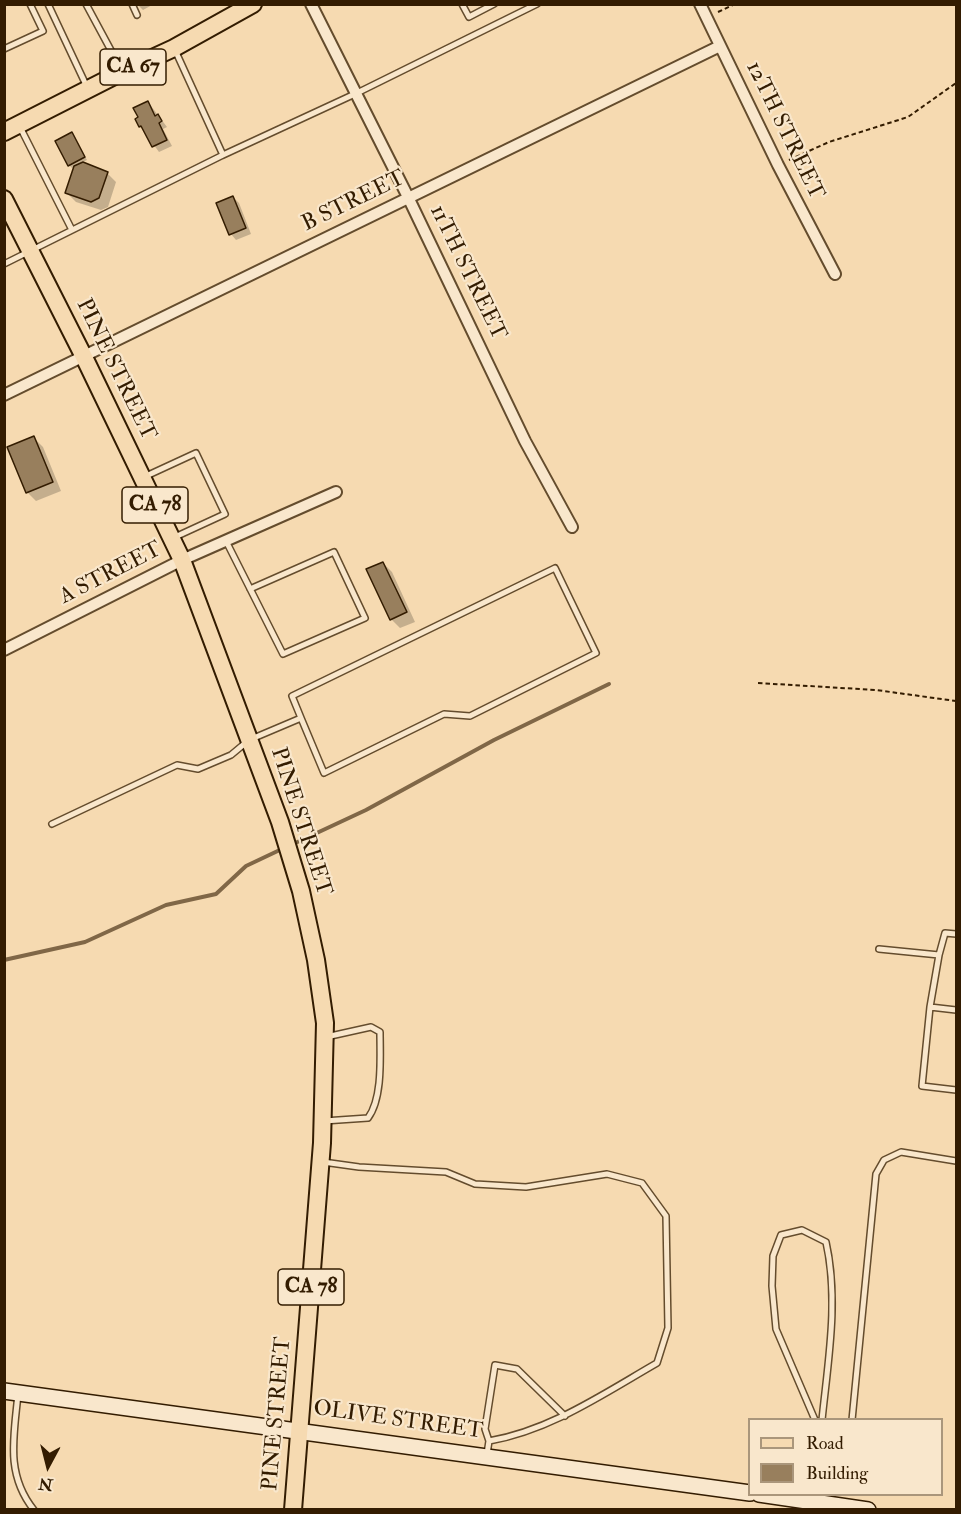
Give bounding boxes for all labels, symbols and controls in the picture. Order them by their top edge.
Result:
road number: CA 67 [100,49,166,85]
street label: 12TH STREET [739,58,829,204]
street label: B STREET [298,166,410,238]
street label: 11TH STREET [423,201,511,345]
street label: PINE STREET [69,295,161,445]
road number: CA 78 [122,487,188,523]
street label: A STREET [56,537,166,611]
street label: PINE STREET [264,745,336,899]
road number: CA 78 [278,1269,344,1305]
street label: PINE STREET [258,1336,298,1492]
street label: OLIVE STREET [312,1396,484,1446]
legend [748,1418,943,1496]
text: Road [806,1432,844,1455]
north arrow [18,1436,78,1496]
text: Building [806,1462,868,1485]
text: N [37,1473,54,1495]

